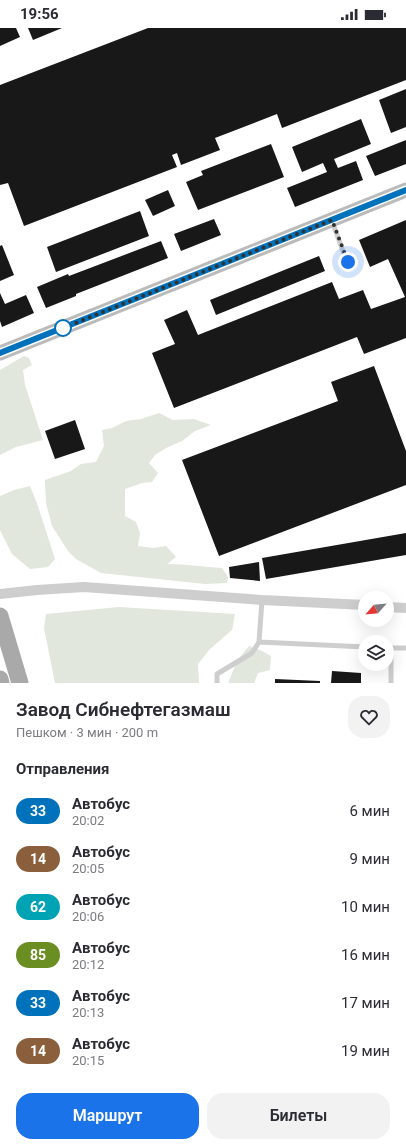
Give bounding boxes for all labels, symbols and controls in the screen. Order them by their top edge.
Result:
text: 19:56 [20,5,59,23]
your location [338,252,358,272]
unlabelled marker [54,319,72,337]
north arrow [358,591,394,627]
map controls [358,591,394,671]
button: layers [358,635,394,671]
button: heart [348,696,390,738]
text: Завод Сибнефтегазмаш [16,698,231,721]
text: Пешком · 3 мин · 200 m [16,725,158,740]
text: Отправления [16,760,109,778]
text: Автобус [72,795,130,813]
text: 6 мин [349,802,390,820]
text: 33 [30,803,46,819]
text: 20:02 [72,813,104,828]
text: Автобус [72,843,130,861]
text: 9 мин [349,850,390,868]
text: 14 [30,851,46,867]
text: 20:05 [72,861,104,876]
text: Автобус [72,891,130,909]
text: 10 мин [341,898,390,916]
text: 62 [30,899,46,915]
text: 20:06 [72,909,104,924]
text: Автобус [72,939,130,957]
text: 16 мин [341,946,390,964]
text: 85 [30,947,46,963]
text: 20:12 [72,957,104,972]
text: Автобус [72,987,130,1005]
text: 17 мин [341,994,390,1012]
text: 33 [30,995,46,1011]
text: 20:13 [72,1005,104,1020]
text: Автобус [72,1035,130,1053]
text: 19 мин [341,1042,390,1060]
text: 14 [30,1043,46,1059]
text: 20:15 [72,1053,104,1068]
button: Маршрут [16,1093,199,1139]
button: Билеты [207,1093,390,1139]

